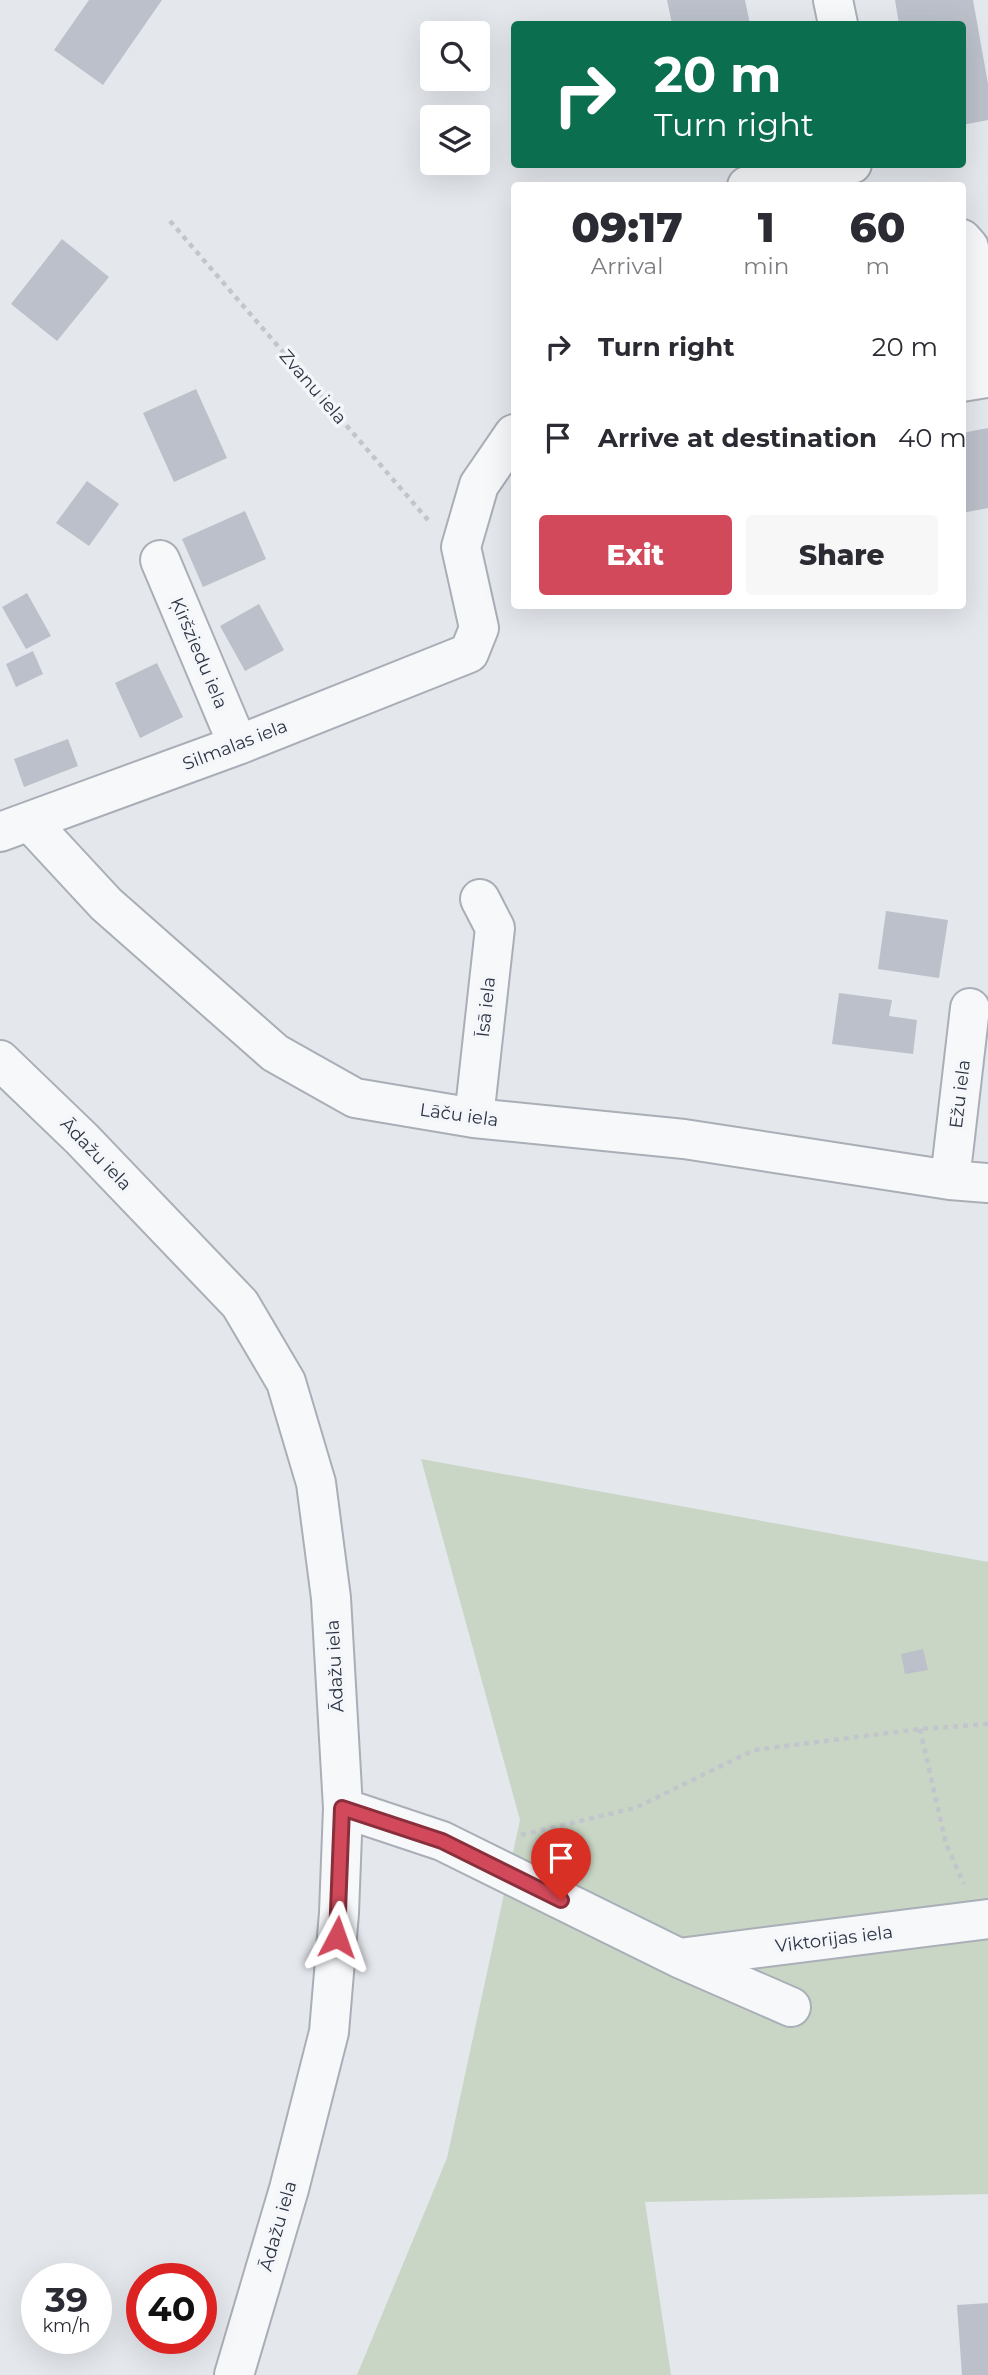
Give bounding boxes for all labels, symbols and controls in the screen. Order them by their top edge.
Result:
map controls [420,21,490,175]
button: search [420,21,490,91]
text: 20 m [654,45,781,104]
icon: right [539,49,630,140]
button: layers [420,105,490,175]
text: Turn right [654,105,814,144]
text: 09:17 [571,201,683,253]
text: 1 [758,201,775,253]
text: 60 [850,201,906,253]
text: Arrival [591,252,663,280]
text: min [743,252,789,280]
text: m [865,252,890,280]
icon: right [539,328,577,366]
text: Turn right [598,331,734,363]
text: 20 m [872,331,938,363]
street label: Zvanu iela [275,345,351,429]
icon: arrive [539,419,577,457]
text: Arrive at destination [598,422,877,454]
text: 40 m [898,422,967,454]
button: Exit [539,515,732,595]
button: Share [746,515,938,595]
street label: Ķiršziedu iela [165,594,232,712]
street label: Silmalas iela [179,715,291,775]
street label: Īsā iela [472,976,500,1038]
street label: Ežu iela [945,1058,975,1130]
street label: Lāču iela [418,1099,500,1131]
street label: Ādažu iela [56,1113,136,1195]
street label: Ādažu iela [322,1619,348,1713]
pin [531,1828,591,1900]
icon: arrive [542,1839,580,1877]
position arrow [300,1900,374,1974]
street label: Viktorijas iela [774,1921,894,1957]
street label: Ādažu iela [255,2178,301,2274]
speed limit sign: 40 [126,2263,217,2354]
text: 39 [45,2278,88,2321]
text: km/h [42,2315,91,2337]

